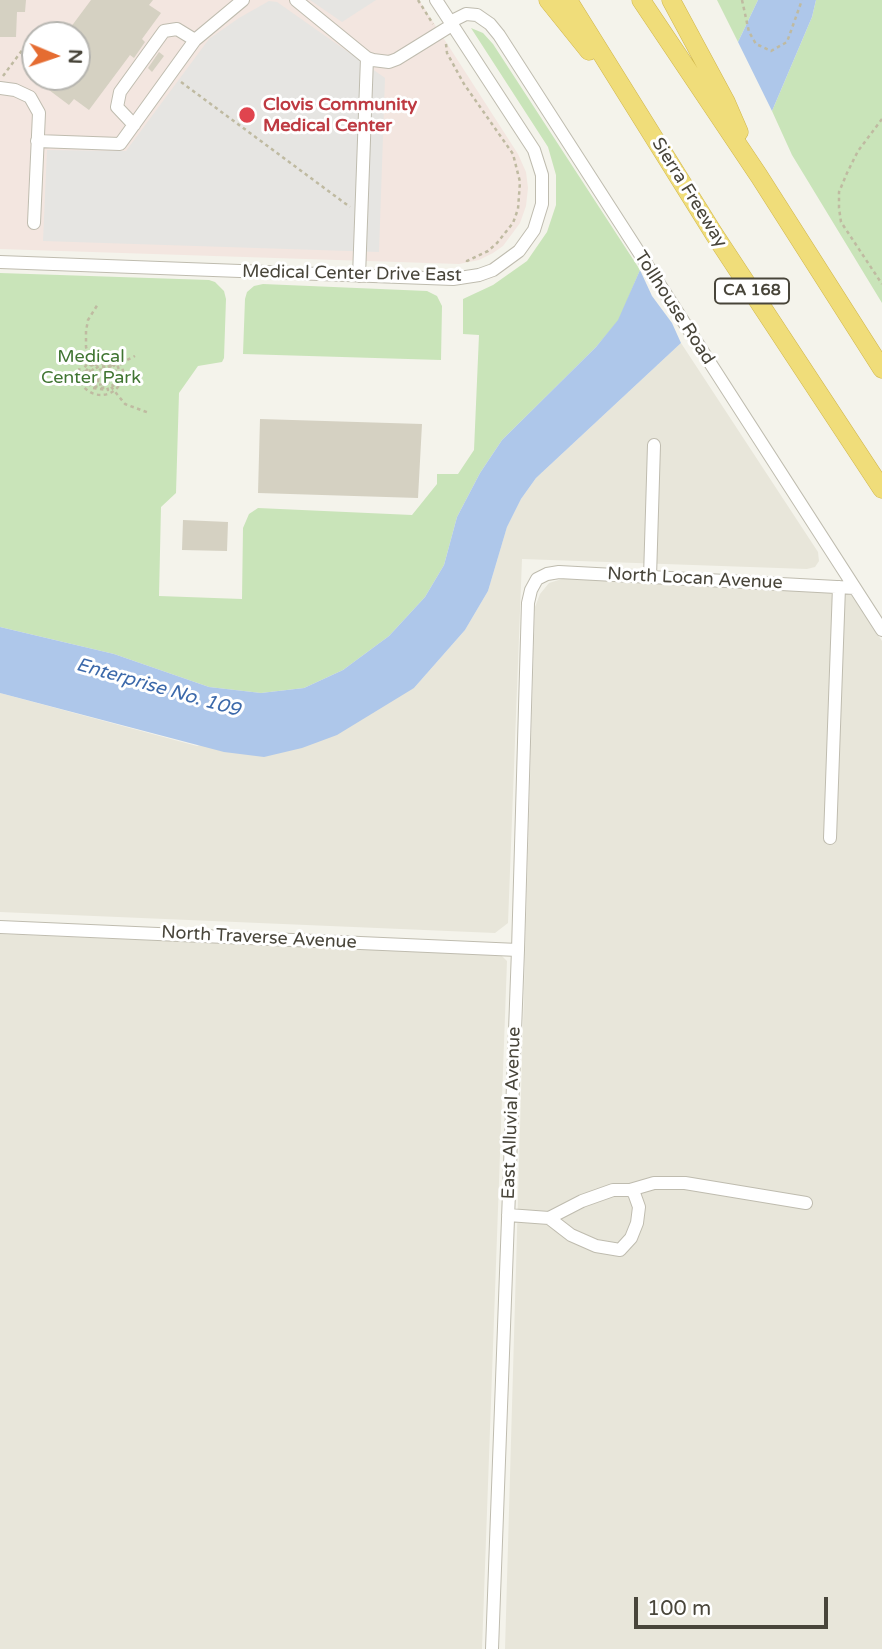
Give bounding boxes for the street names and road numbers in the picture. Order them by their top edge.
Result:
street label: Sierra Freeway [647,134,731,252]
street label: Tollhouse Road [629,247,719,369]
street label: Medical Center Drive East [242,261,462,287]
road number: CA 168 [715,278,789,304]
street label: North Locan Avenue [607,564,783,594]
street label: North Traverse Avenue [161,922,357,954]
street label: East Alluvial Avenue [498,1026,526,1200]

